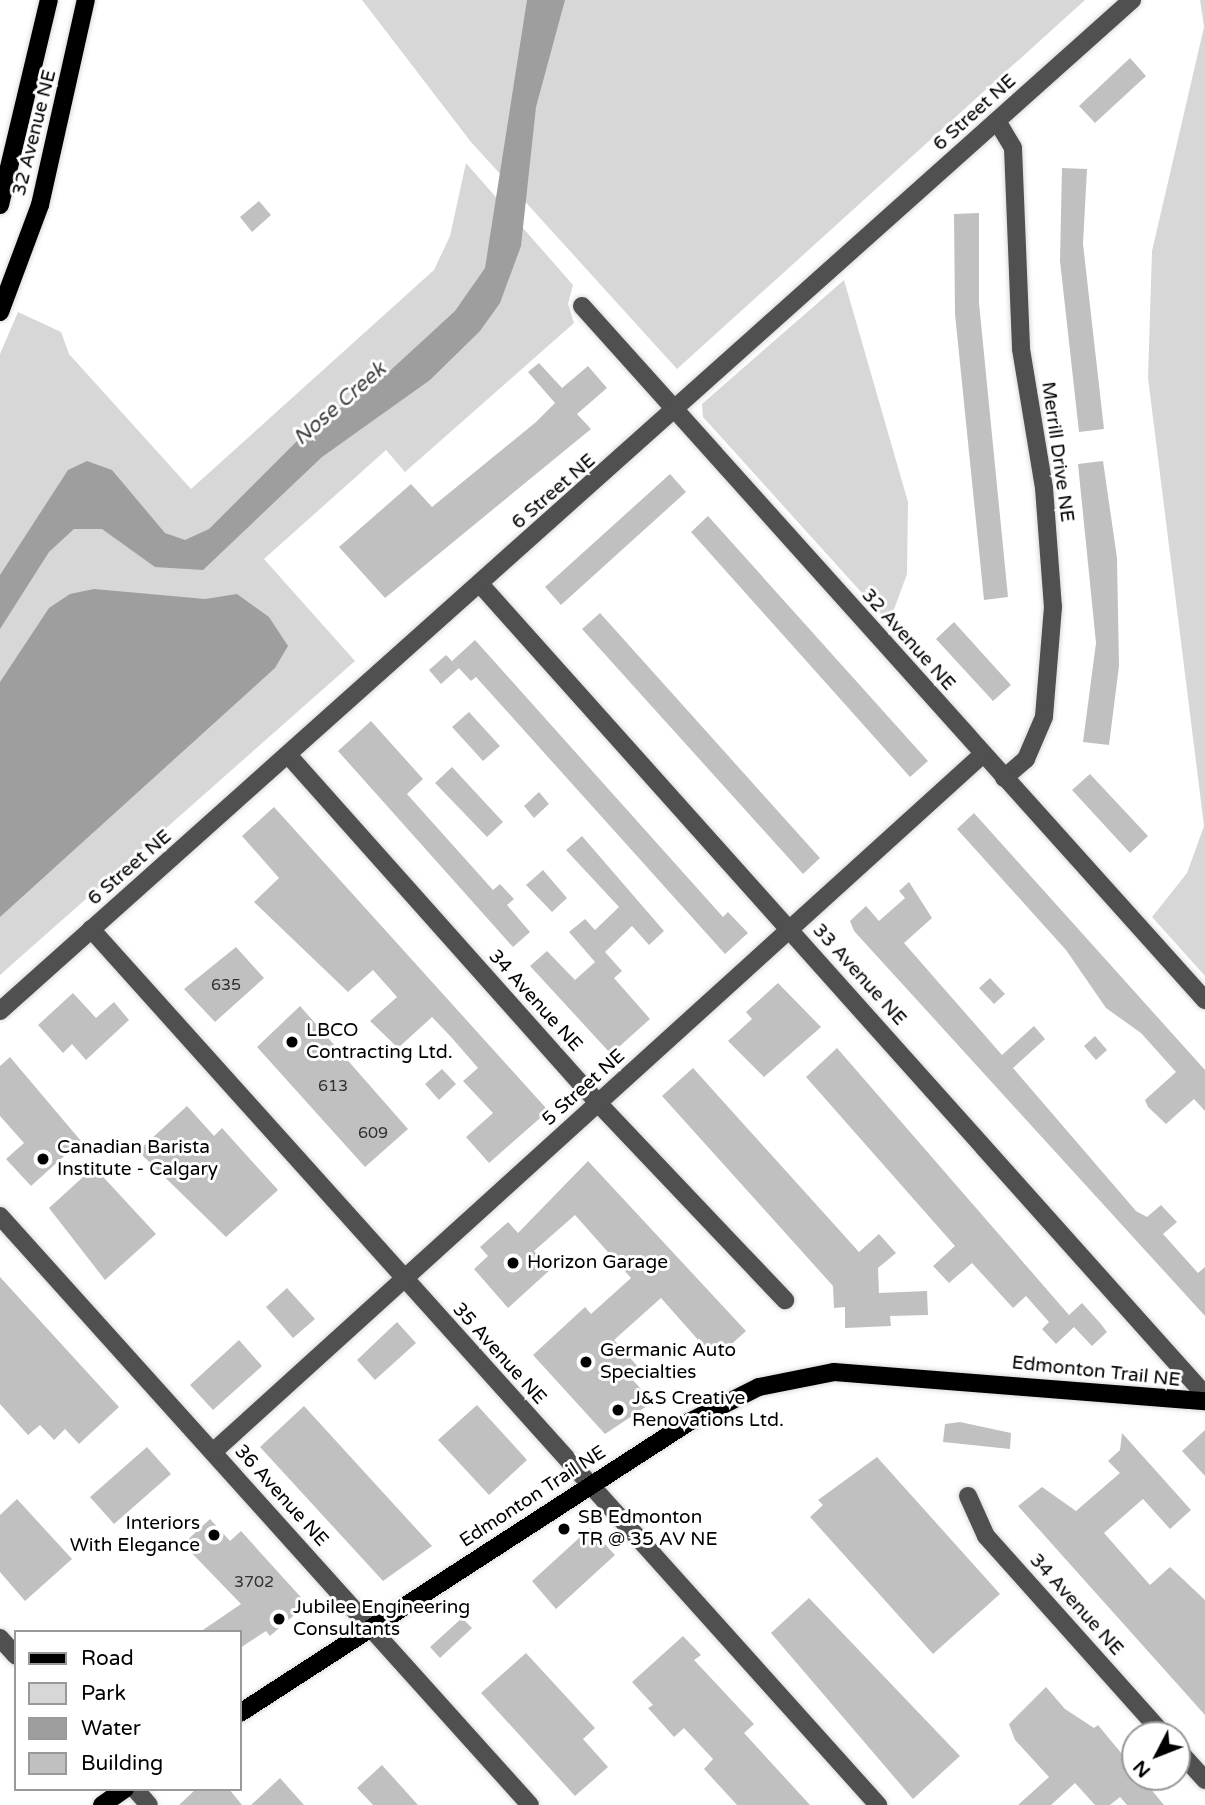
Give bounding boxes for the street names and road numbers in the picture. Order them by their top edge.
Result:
street label: 32 Avenue NE [8,68,62,198]
street label: 6 Street NE [929,70,1021,156]
street label: Merrill Drive NE [1036,380,1078,524]
street label: 6 Street NE [507,449,601,535]
street label: 32 Avenue NE [856,584,960,696]
street label: 6 Street NE [83,825,177,911]
street label: 33 Avenue NE [807,919,911,1031]
street label: 34 Avenue NE [483,945,587,1057]
street label: 5 Street NE [538,1045,630,1131]
street label: 35 Avenue NE [447,1298,551,1410]
street label: Edmonton Trail NE [1011,1352,1181,1392]
street label: 36 Avenue NE [229,1440,333,1552]
street label: Edmonton Trail NE [456,1441,610,1553]
street label: 34 Avenue NE [1024,1549,1128,1661]

